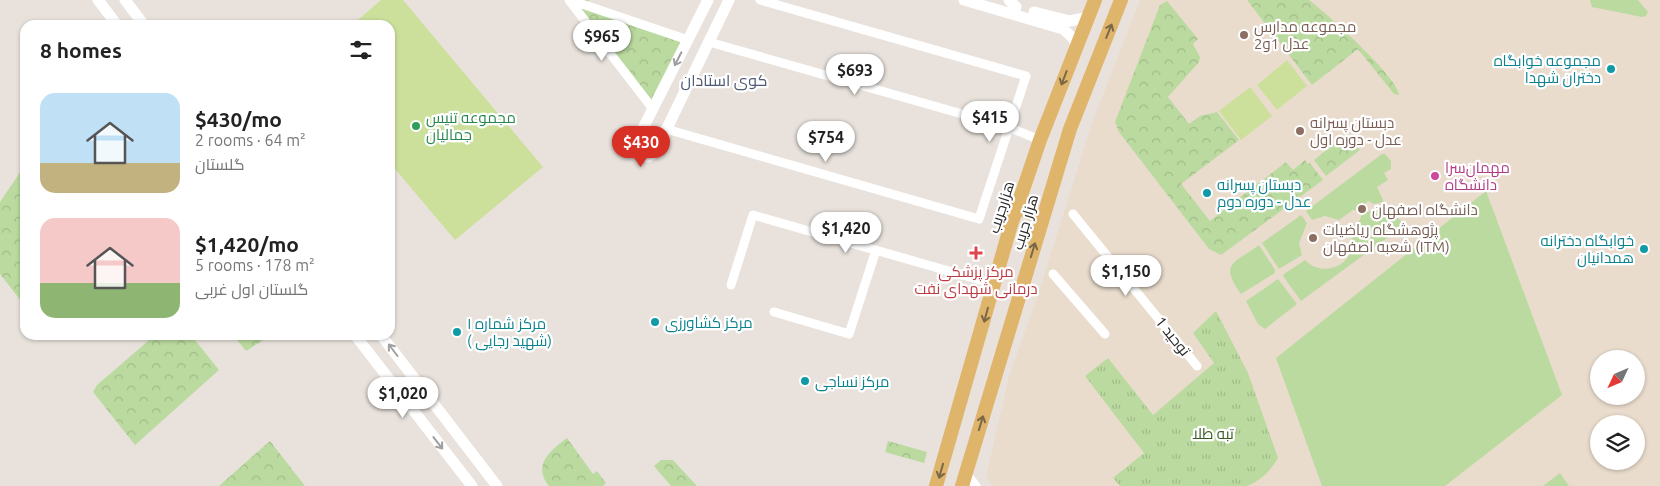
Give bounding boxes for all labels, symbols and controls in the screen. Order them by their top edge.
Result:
place label: مجموعه مدارس عدل 1و2 [1254,18,1356,53]
pin: $965 [572,20,632,62]
one-way arrow [1105,23,1114,39]
text: $965 [584,27,620,45]
marker: مجموعه مدارس عدل 1و2 [1238,29,1250,41]
icon: filters [347,36,375,64]
text: 8 homes [40,38,122,62]
one-way arrow [673,51,682,66]
place label: مجموعه خوابگاه دختران شهدا [1494,52,1601,88]
pin: $693 [825,54,885,96]
text: $693 [837,61,873,79]
marker: مجموعه خوابگاه دختران شهدا [1605,63,1617,75]
one-way arrow [1059,70,1069,85]
district label: کوی استادان [681,71,767,91]
pin: $415 [960,100,1020,143]
text: $430/mo [195,107,282,131]
text: $415 [972,108,1008,126]
place label: مجموعه تنیس جمالیان [426,109,516,145]
icon: home [80,113,140,173]
place label: دبستان پسرانه عدل - دوره اول [1310,114,1402,149]
marker: مجموعه تنیس جمالیان [410,120,422,132]
pin: $754 [796,120,856,163]
marker: دبستان پسرانه عدل - دوره اول [1294,125,1306,137]
pin: $430 [611,126,671,168]
text: $754 [808,128,844,146]
text: 2 rooms · 64 m² [195,131,306,149]
text: $430 [623,133,659,151]
text: گلستان [195,155,245,173]
place label: مهمان‌سرا دانشگاه [1445,159,1510,193]
marker: مهمان‌سرا دانشگاه [1429,170,1441,182]
place label: دبستان پسرانه عدل - دوره دوم [1217,176,1311,212]
street label: هزارجریب [985,179,1018,235]
marker: دبستان پسرانه عدل - دوره دوم [1201,187,1213,199]
street label: هزار جریب [1009,192,1042,252]
place label: دانشگاه اصفهان [1372,201,1478,220]
marker: دانشگاه اصفهان [1356,203,1368,215]
pin: $1,420 [805,212,887,254]
text: $1,420 [821,219,871,237]
place label: پژوهشگاه رياضيات شعبه اصفهان (ITM) [1323,221,1450,257]
text: $1,420/mo [195,232,299,256]
marker: پژوهشگاه رياضيات شعبه اصفهان (ITM) [1307,232,1319,244]
place label: خوابگاه دخترانه همدانیان [1541,232,1634,268]
icon: home [80,238,140,298]
one-way arrow [1029,243,1039,259]
marker: خوابگاه دخترانه همدانیان [1638,243,1650,255]
marker: مرکز پزشکی درمانی شهدای نفت [969,246,983,260]
pin: $1,150 [1085,254,1167,297]
text: 5 rooms · 178 m² [195,256,315,274]
text: $1,150 [1101,262,1151,280]
place label: مرکز پزشکی درمانی شهدای نفت [914,263,1038,299]
text: گلستان اول غربی [195,280,308,298]
one-way arrow [981,307,990,323]
street label: توحید 1 [1151,313,1194,360]
place label: مرکز کشاورزی [665,314,753,333]
place label: مرکز شماره ۱ ( شهید رجایی) [467,315,552,351]
marker: مرکز کشاورزی [649,316,661,328]
marker: مرکز شماره ۱ ( شهید رجایی) [451,326,463,338]
one-way arrow [388,343,398,357]
north arrow [1590,350,1645,405]
map controls [1590,350,1645,470]
place label: مرکز نساجی [815,373,889,392]
marker: مرکز نساجی [799,375,811,387]
pin: $1,020 [362,376,444,419]
text: $1,020 [378,384,428,402]
one-way arrow [977,415,987,431]
button: layers [1590,415,1645,470]
park label: تبه طلا [1192,425,1234,442]
one-way arrow [433,436,444,449]
one-way arrow [935,463,945,479]

